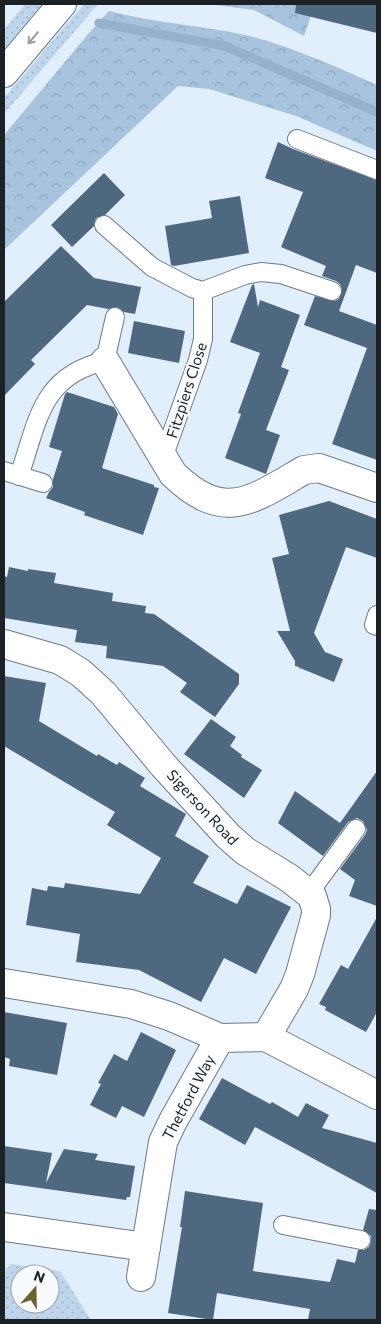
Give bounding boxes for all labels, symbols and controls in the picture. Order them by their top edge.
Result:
one-way arrow [27,32,38,45]
street label: Fitzpiers Close [162,340,210,440]
street label: Sigerson Road [163,766,243,848]
street label: Thetford Way [158,1051,218,1143]
north arrow [10,1264,60,1314]
text: N [32,1267,47,1286]

